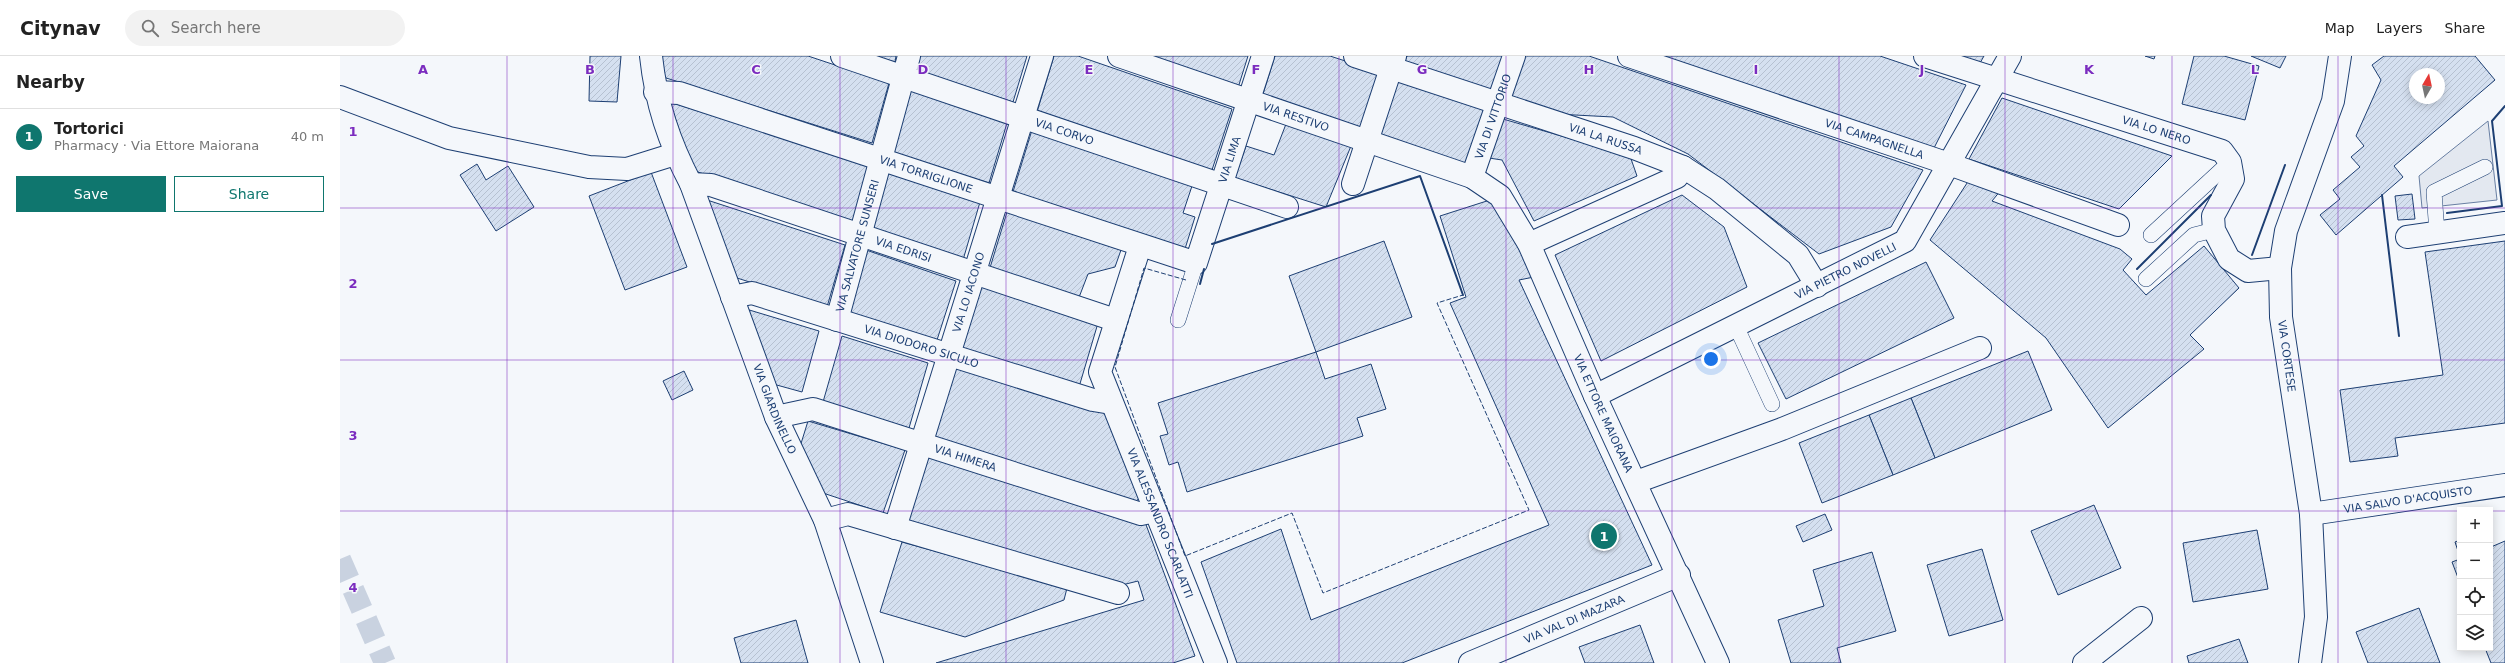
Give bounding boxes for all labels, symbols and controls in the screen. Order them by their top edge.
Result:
search box [125,10,405,46]
text: Citynav [20,17,101,39]
icon: search [139,17,161,39]
text: Search here [171,19,261,37]
text: Map [2325,20,2354,36]
text: Layers [2376,20,2423,36]
text: Share [2445,20,2485,36]
text: A [418,62,428,77]
text: B [585,62,595,77]
text: C [751,62,761,77]
text: D [918,62,929,77]
text: E [1085,62,1093,77]
text: F [1252,62,1260,77]
text: G [1417,62,1427,77]
text: H [1584,62,1594,77]
text: I [1754,62,1758,77]
text: J [1919,62,1924,77]
text: K [2084,62,2095,77]
text: L [2251,62,2259,77]
north arrow [2409,68,2445,104]
text: Nearby [16,72,85,92]
street label: VIA DI VITTORIO [1473,72,1514,161]
street label: VIA RESTIVO [1261,100,1331,135]
street label: VIA LO NERO [2120,113,2193,148]
street label: VIA CORVO [1033,116,1096,148]
street label: VIA CAMPAGNELLA [1823,117,1926,162]
text: Tortorici [54,120,124,138]
street label: VIA LA RUSSA [1567,121,1645,158]
text: 1 [348,124,358,139]
text: 1 [24,129,34,144]
text: 40 m [291,129,324,144]
street label: VIA LIMA [1216,134,1244,185]
text: Pharmacy · Via Ettore Maiorana [54,138,259,153]
street label: VIA TORRIGLIONE [877,153,974,196]
button: Save [16,176,166,212]
button: Share [174,176,324,212]
street label: VIA SALVATORE SUNSERI [834,178,882,313]
street label: VIA EDRISI [874,234,933,265]
street label: VIA PIETRO NOVELLI [1793,240,1899,302]
street label: VIA LO IACONO [950,250,988,334]
text: 2 [348,276,358,291]
street label: VIA CORTESE [2275,319,2298,393]
street label: VIA DIODORO SICULO [862,323,981,371]
your location [1701,349,1721,369]
street label: VIA ETTORE MAIORANA [1571,352,1636,475]
street label: VIA GIARDINELLO [750,362,799,457]
text: 3 [348,428,358,443]
street label: VIA HIMERA [933,442,999,474]
street label: VIA ALESSANDRO SCARLATTI [1124,447,1196,600]
street label: VIA SALVO D'ACQUISTO [2343,484,2474,516]
map controls [2457,507,2493,651]
button: + [2457,507,2493,543]
pin: 1 [1591,521,1617,551]
button: − [2457,543,2493,579]
button: locate [2457,579,2493,615]
text: 4 [348,580,358,595]
street label: VIA VAL DI MAZARA [1522,593,1627,647]
button: layers [2457,615,2493,651]

